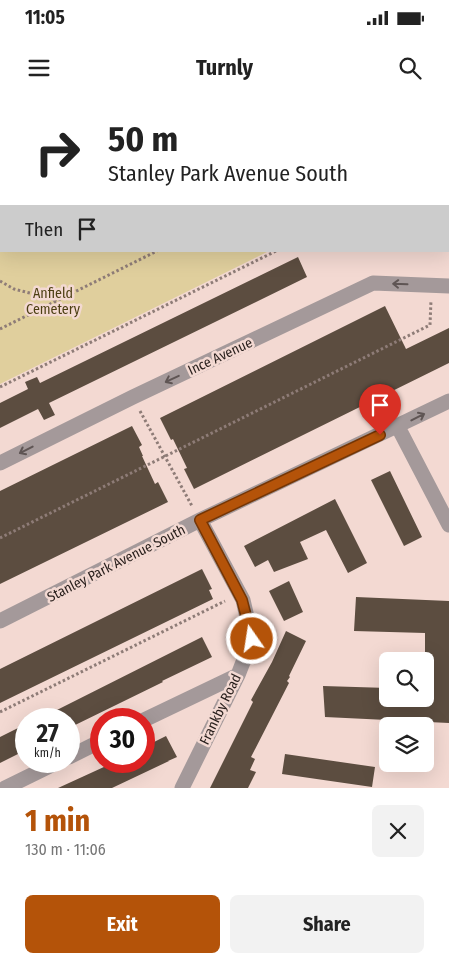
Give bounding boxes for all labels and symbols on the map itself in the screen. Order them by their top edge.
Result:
one-way arrow [393,279,409,289]
park label: Anfield Cemetery [26,285,81,318]
street label: Ince Avenue [185,334,255,379]
one-way arrow [165,374,180,384]
pin [359,384,401,435]
one-way arrow [410,411,425,421]
one-way arrow [19,446,34,456]
street label: Stanley Park Avenue South [44,521,188,606]
position arrow [225,612,277,664]
street label: Frankby Road [196,671,245,747]
speed limit sign: 30 [90,708,155,773]

